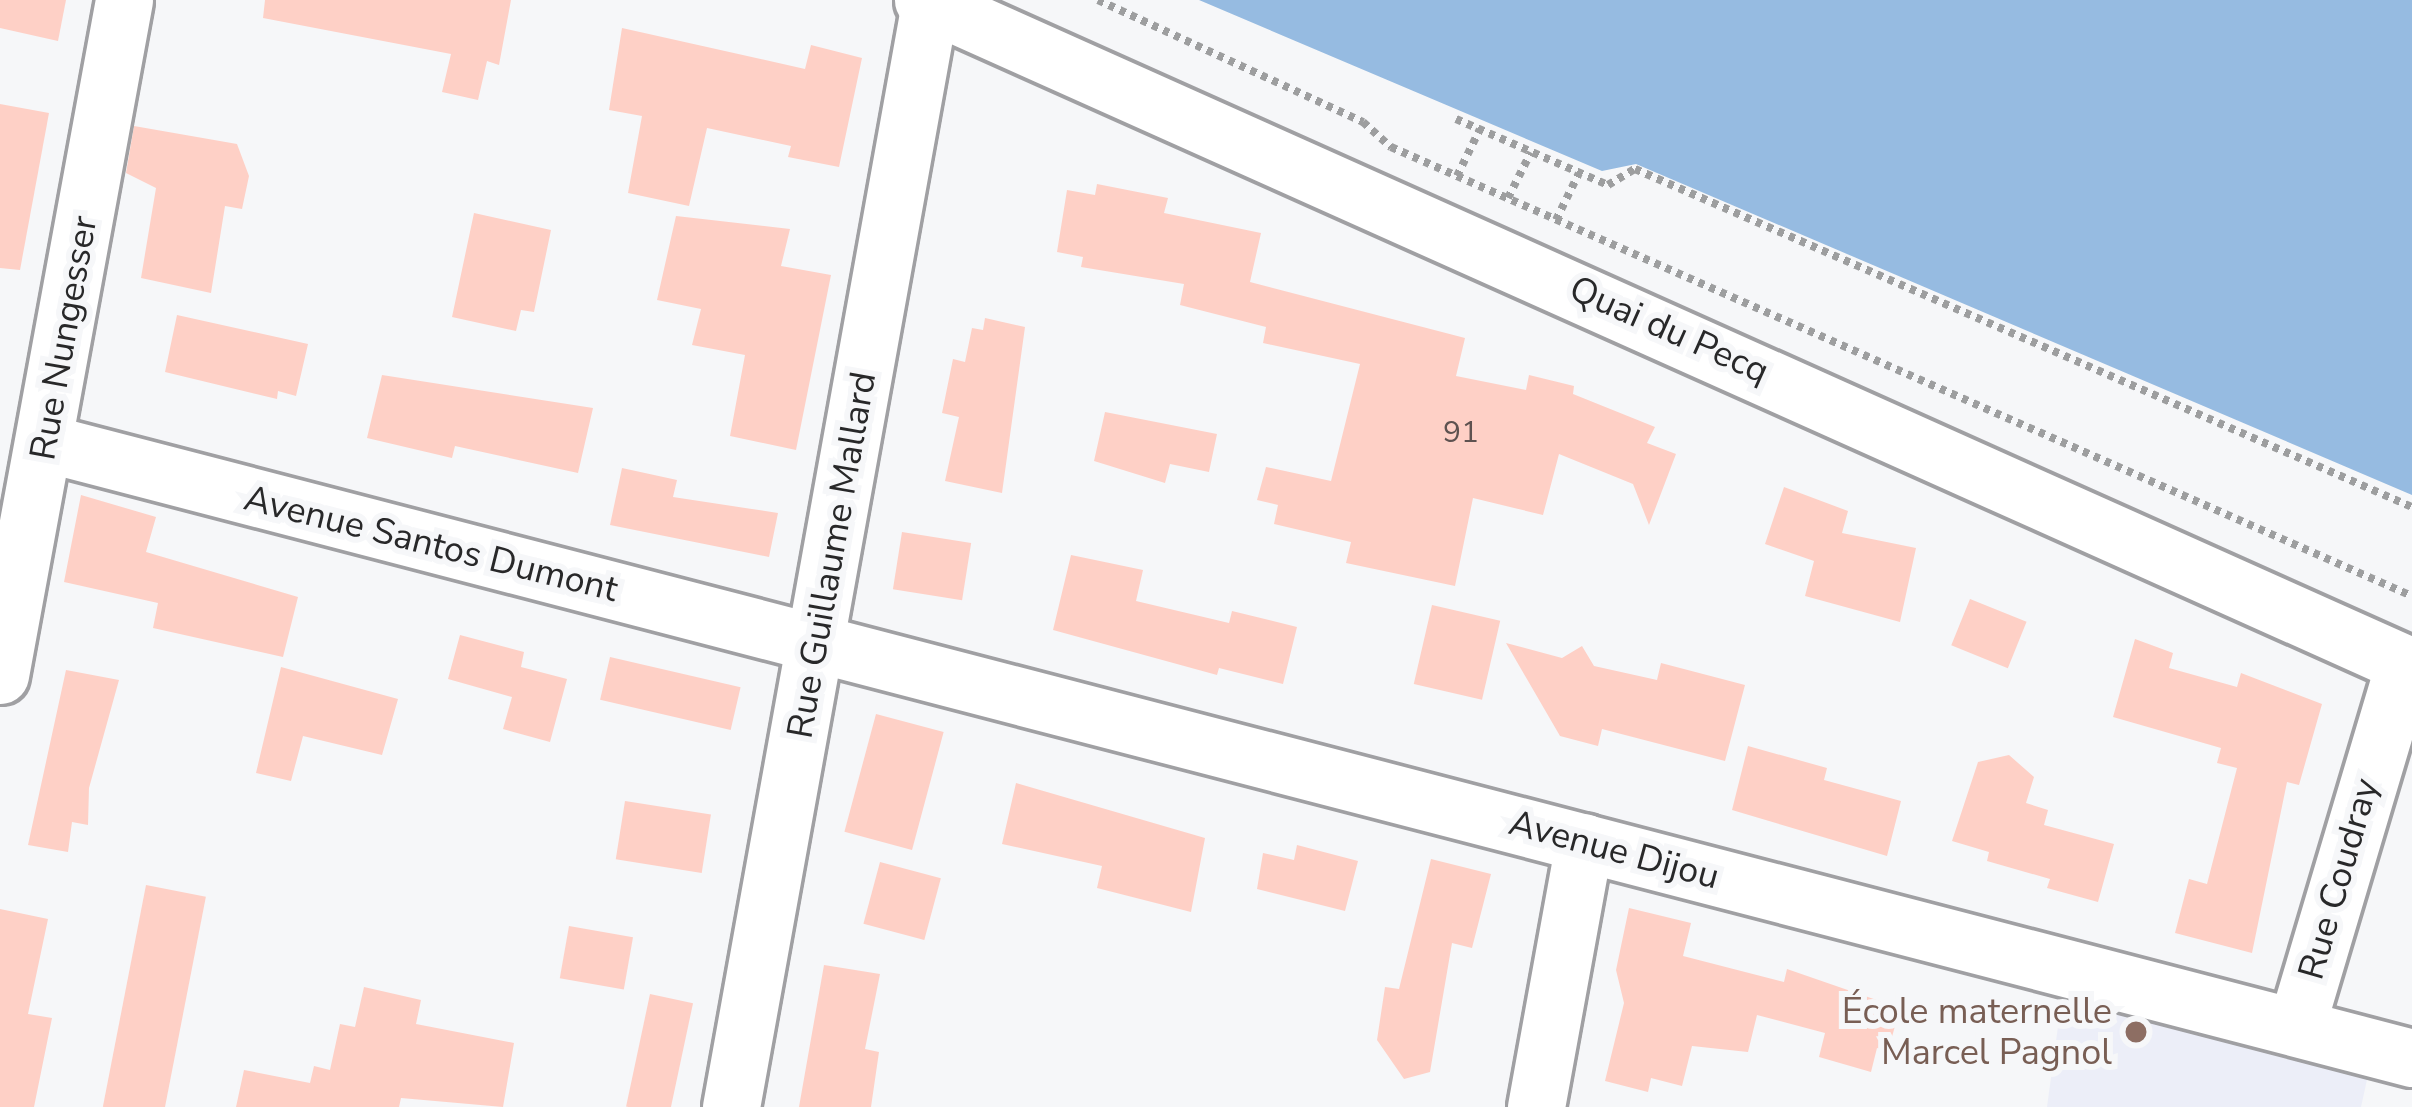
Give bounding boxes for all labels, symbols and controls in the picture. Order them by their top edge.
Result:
street label: Rue Nungesser [21,213,107,463]
street label: Quai du Pecq [1563,267,1775,393]
street label: Rue Guillaume Mallard [779,369,885,741]
house number: 91 [1443,415,1479,451]
street label: Avenue Santos Dumont [240,477,622,611]
street label: Rue Coudray [2290,774,2388,984]
street label: Avenue Dijou [1504,801,1724,899]
place label: École maternelle Marcel Pagnol [1842,989,2112,1074]
marker: École maternelle Marcel Pagnol [2123,1019,2149,1045]

